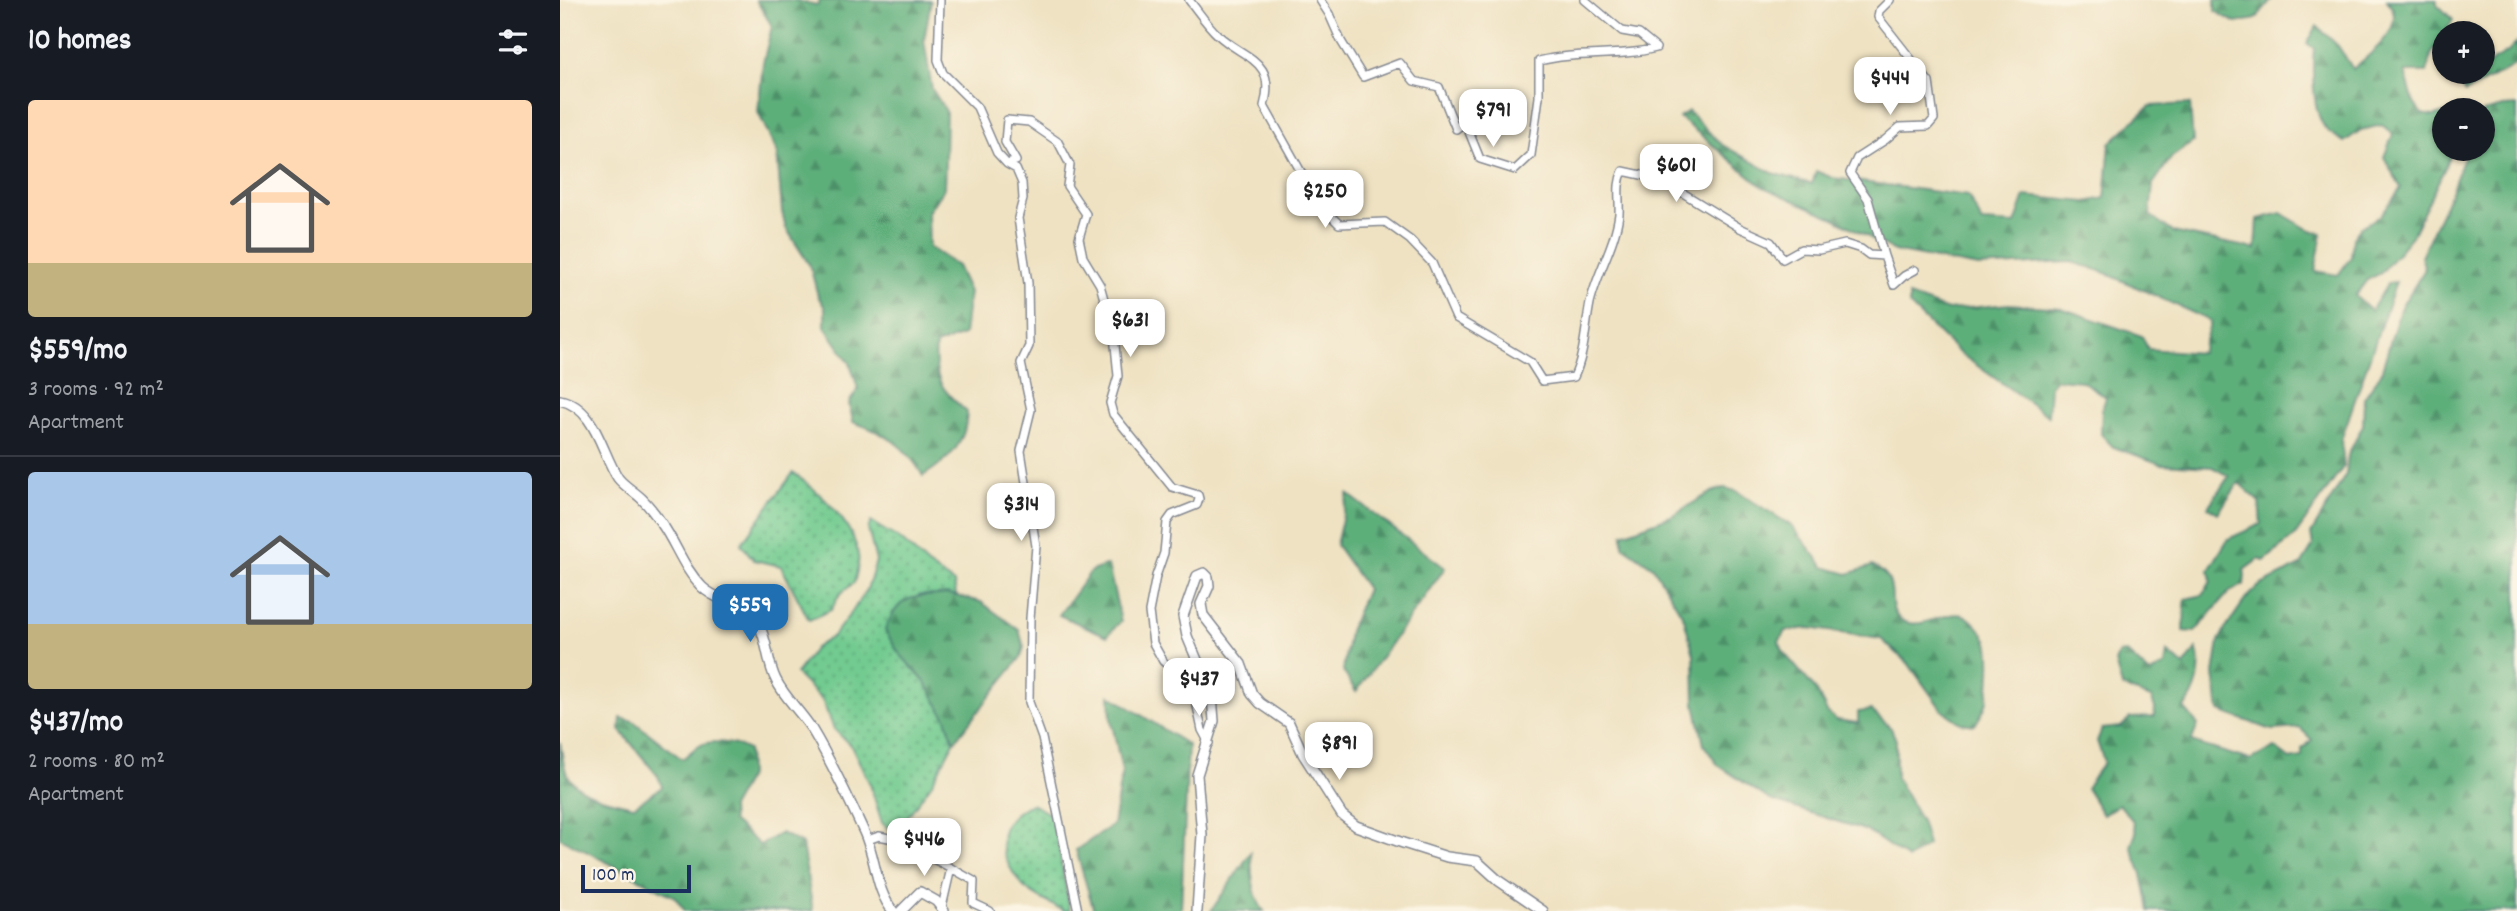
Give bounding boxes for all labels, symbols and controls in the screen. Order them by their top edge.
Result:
text: 10 homes [28,21,131,64]
map controls [2432,21,2495,161]
button: + [2432,21,2495,84]
icon: filters [494,23,532,61]
pin: $444 [1849,58,1931,117]
text: $444 [1870,63,1910,96]
pin: $791 [1452,90,1534,149]
text: $791 [1475,95,1511,128]
button: − [2432,98,2495,161]
pin: $601 [1635,144,1717,204]
icon: home [217,145,343,271]
text: $601 [1656,150,1696,183]
pin: $250 [1284,170,1366,230]
text: $250 [1303,176,1347,209]
pin: $631 [1089,300,1171,359]
text: $631 [1111,305,1149,338]
text: $559/mo [28,331,127,374]
text: 3 rooms · 92 m² [28,374,164,407]
text: Apartment [28,407,124,440]
pin: $314 [980,484,1062,543]
text: $314 [1003,489,1039,522]
icon: home [217,517,343,643]
pin: $559 [709,584,791,644]
text: $559 [728,590,772,623]
pin: $437 [1158,658,1240,718]
text: $437 [1179,664,1219,697]
text: $437/mo [28,703,123,746]
pin: $891 [1298,722,1380,782]
text: $891 [1321,728,1357,761]
text: 2 rooms · 80 m² [28,746,165,779]
text: Apartment [28,779,124,812]
pin: $446 [883,818,965,878]
text: $446 [903,824,945,857]
scale bar [581,862,691,894]
text: 100 m [592,863,634,890]

